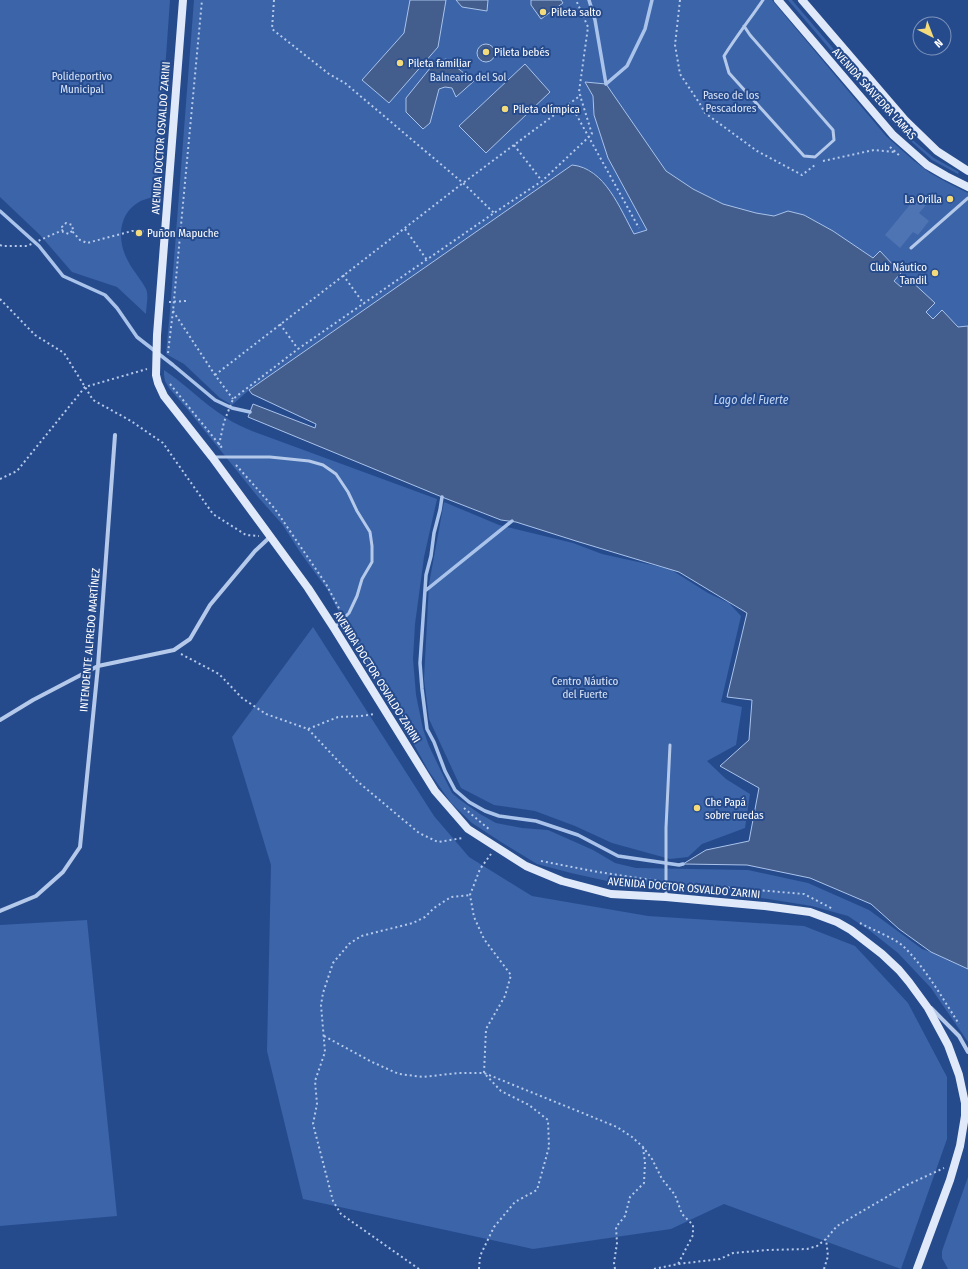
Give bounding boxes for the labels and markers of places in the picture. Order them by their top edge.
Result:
place label: Pileta salto [551,6,602,19]
marker: Pileta salto [538,7,548,17]
place label: Pileta bebés [494,46,550,59]
marker: Pileta bebés [481,47,491,57]
place label: Pileta familiar [408,57,471,70]
marker: Pileta familiar [395,58,405,68]
place label: Pileta olímpica [513,103,580,116]
marker: Pileta olímpica [500,104,510,114]
place label: La Orilla [905,193,942,206]
marker: La Orilla [945,194,955,204]
place label: Puñon Mapuche [147,227,219,240]
marker: Puñon Mapuche [134,228,144,238]
place label: Club Náutico Tandil [870,261,927,287]
marker: Club Náutico Tandil [930,268,940,278]
place label: Che Papá sobre ruedas [705,796,764,822]
marker: Che Papá sobre ruedas [692,803,702,813]

